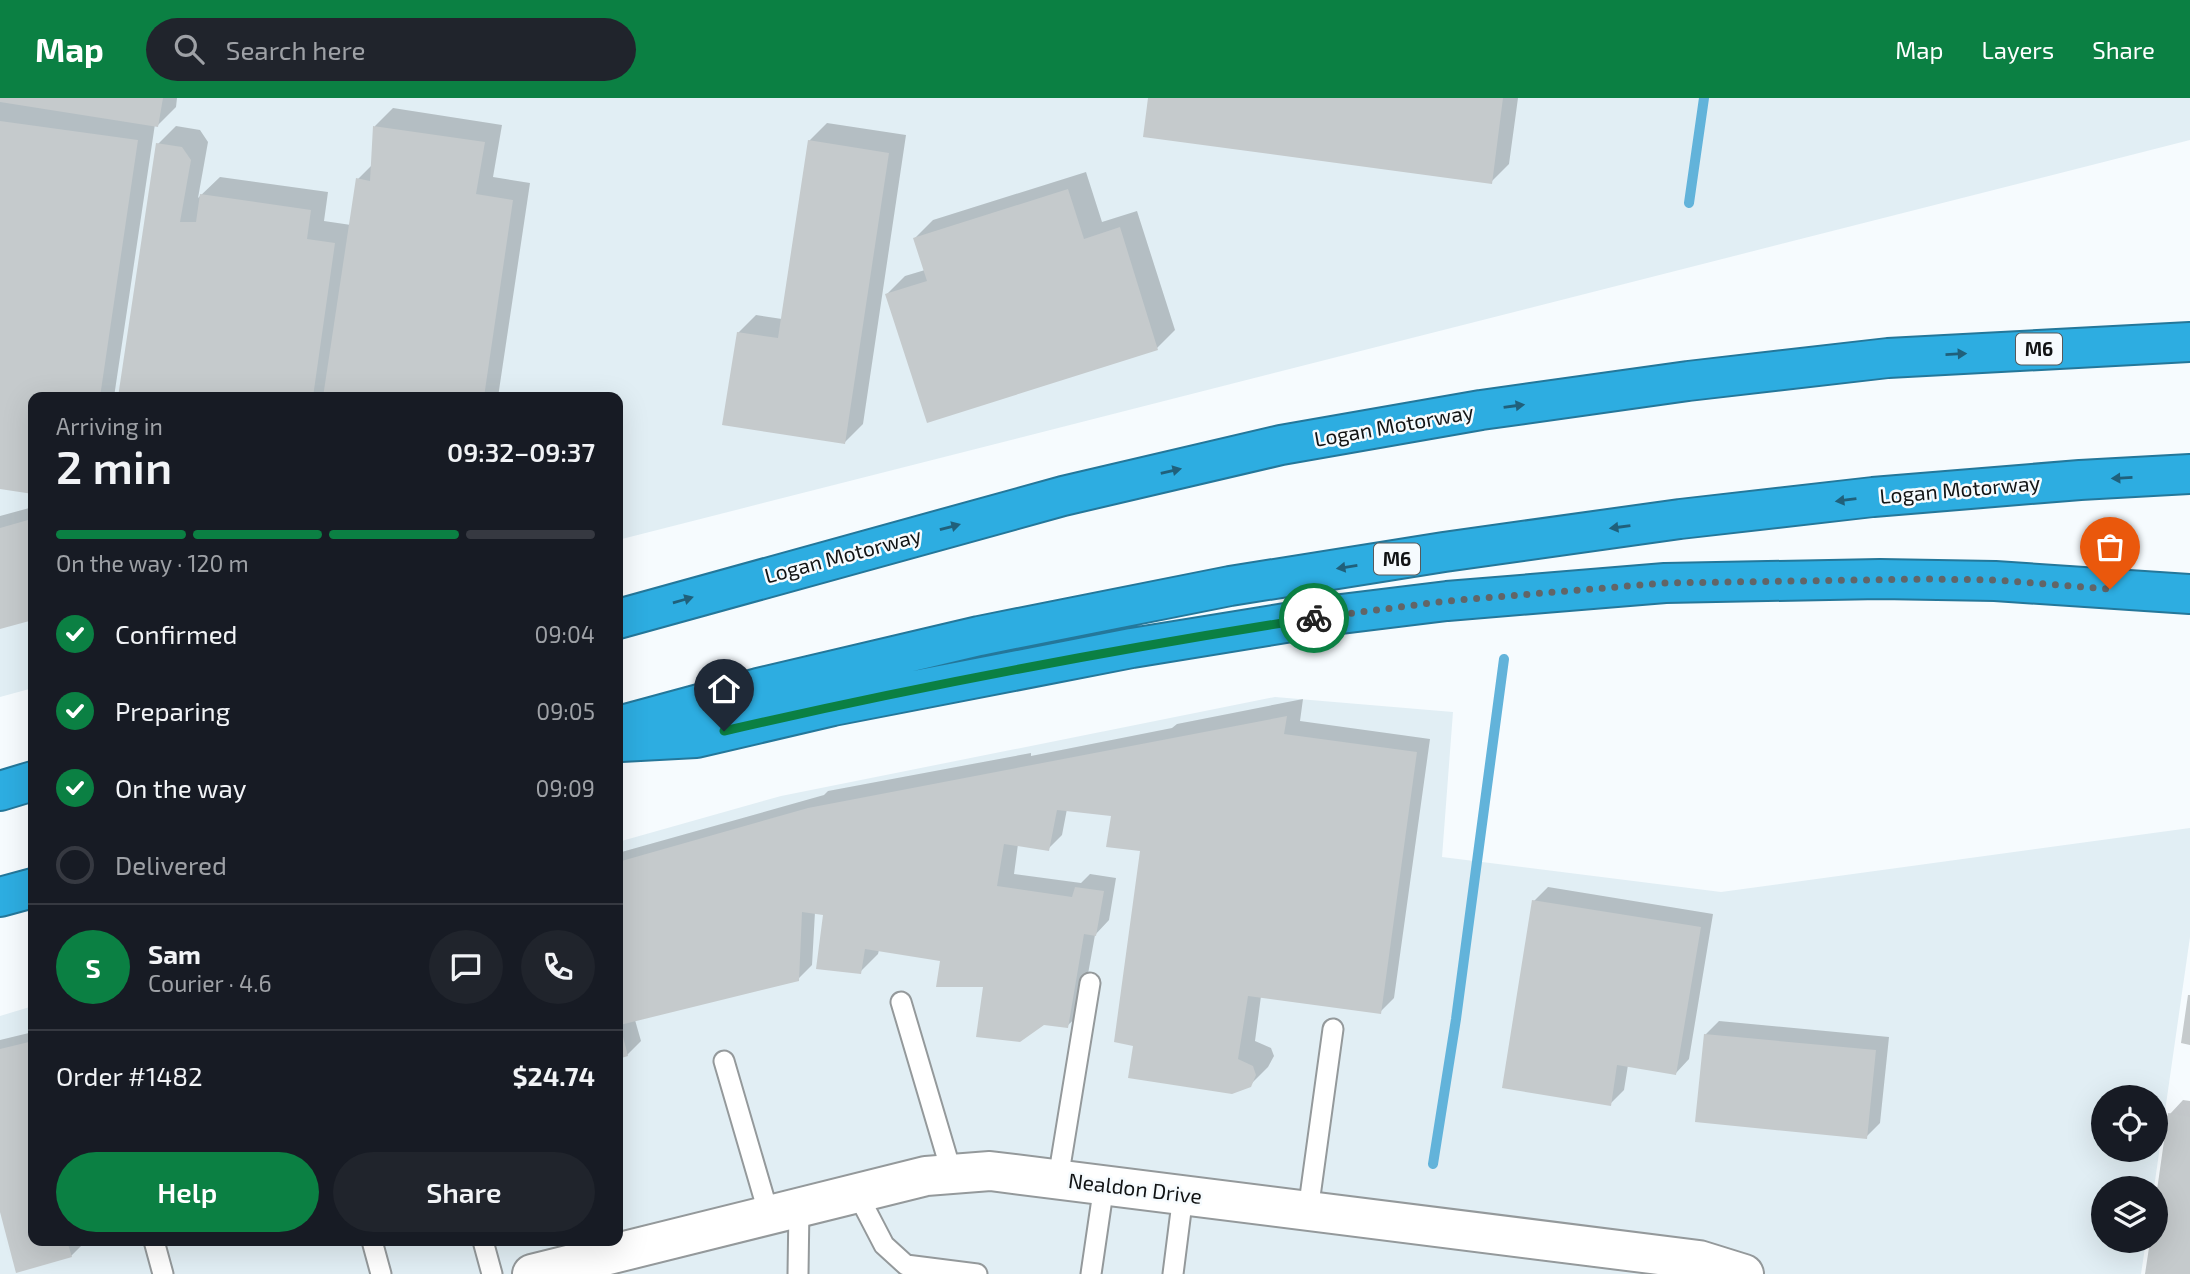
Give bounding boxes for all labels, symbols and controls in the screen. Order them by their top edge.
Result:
search box [146,18,636,81]
text: Map [35,29,104,69]
icon: search [170,30,208,68]
text: Search here [226,34,365,65]
text: Map [1895,35,1943,64]
text: Layers [1981,35,2054,64]
text: Share [2092,35,2155,64]
road number: M6 [2016,333,2062,364]
one-way arrow [1945,348,1967,359]
street label: Logan Motorway [1312,398,1475,451]
one-way arrow [1503,400,1525,411]
text: Arriving in [56,412,163,440]
text: 09:32–09:37 [447,436,595,467]
text: 2 min [56,438,172,493]
one-way arrow [1160,465,1182,476]
street label: Logan Motorway [1878,469,2041,508]
one-way arrow [2111,473,2133,484]
one-way arrow [1835,494,1857,505]
pin [2080,517,2140,589]
one-way arrow [939,521,961,532]
street label: Logan Motorway [761,522,924,587]
one-way arrow [1609,522,1631,533]
icon: bag [2091,528,2129,566]
road number: M6 [1374,544,1420,574]
text: On the way · 120 m [56,549,249,577]
one-way arrow [1336,562,1358,573]
courier [1279,583,1349,653]
one-way arrow [673,595,694,605]
icon: bike [1295,599,1333,637]
icon: check [56,615,94,653]
text: Confirmed [115,618,238,649]
text: 09:04 [535,620,595,648]
pin [694,659,754,731]
icon: home [705,670,743,708]
icon: check [56,692,94,730]
text: Preparing [115,695,230,726]
text: 09:05 [536,697,595,725]
icon: check [56,769,94,807]
text: On the way [115,772,246,803]
text: 09:09 [536,774,595,802]
text: Delivered [115,849,227,880]
button: chat [429,930,503,1004]
button: phone [521,930,595,1004]
text: Sam [148,938,201,969]
text: S [85,952,101,983]
text: Courier · 4.6 [148,969,272,997]
text: Order #1482 [56,1060,203,1091]
text: $24.74 [512,1060,595,1091]
map controls [2091,1085,2168,1253]
button: locate [2091,1085,2168,1162]
button: Help [56,1152,319,1232]
button: Share [333,1152,595,1232]
street label: Nealdon Drive [1067,1167,1203,1208]
button: layers [2091,1176,2168,1253]

